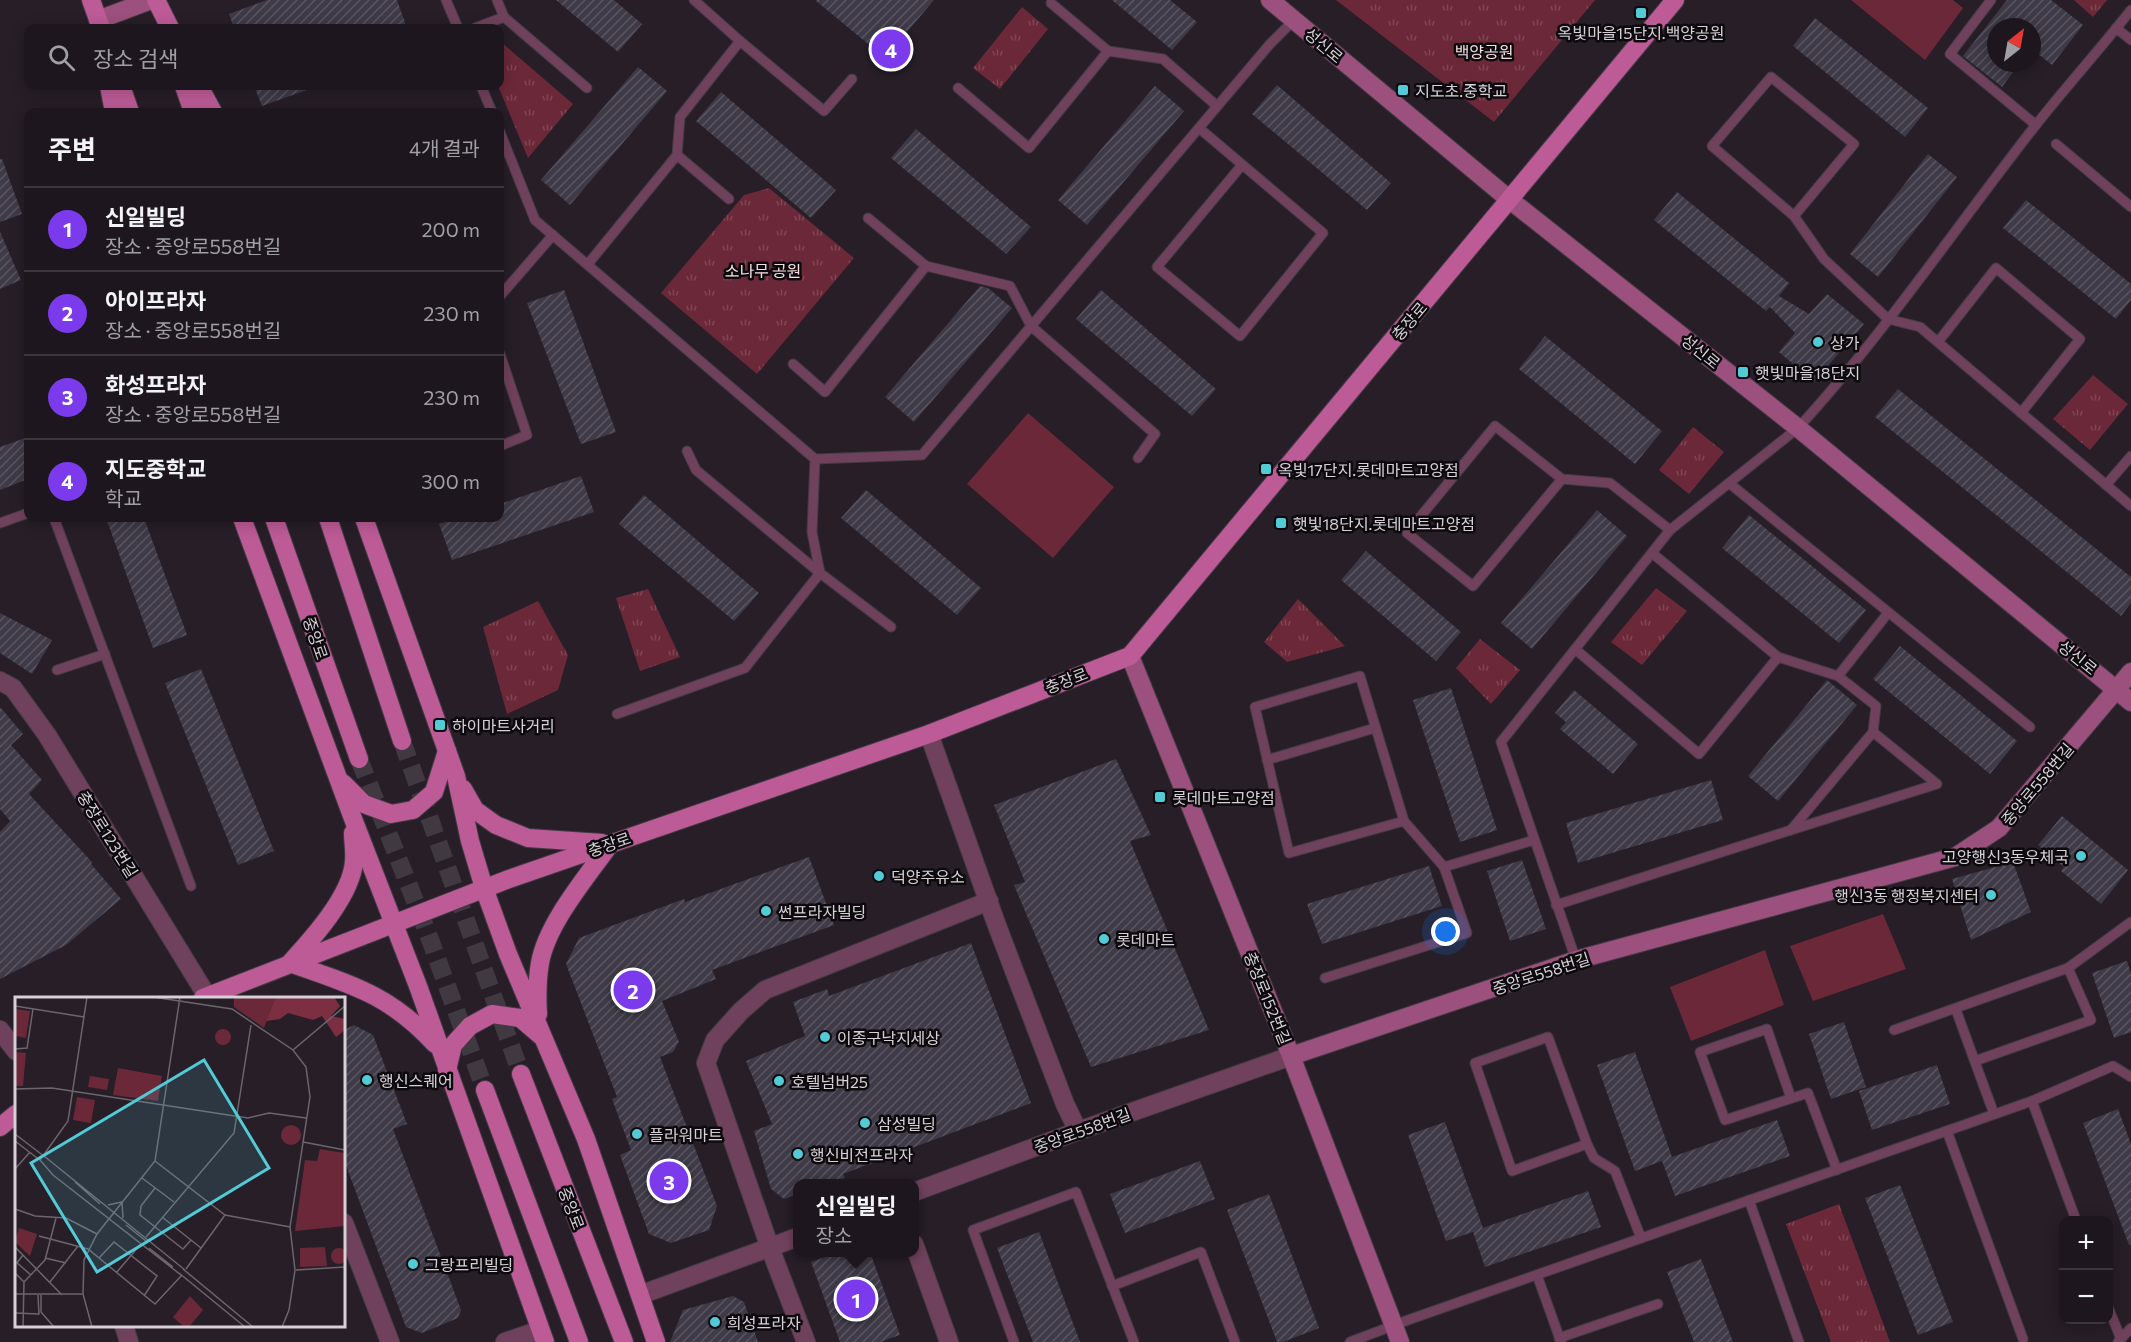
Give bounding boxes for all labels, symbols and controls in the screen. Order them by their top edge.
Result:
marker: 옥빛마을15단지.백양공원 [1634,6,1648,20]
north arrow [1987,18,2041,72]
place label: 옥빛마을15단지.백양공원 [1557,23,1725,42]
search box [24,24,504,90]
street label: 성신로 [1301,24,1347,67]
pin: 4 [872,26,910,72]
icon: search [45,41,78,74]
park label: 백양공원 [1455,42,1513,61]
text: 장소 검색 [93,45,178,72]
place label: 지도초.중학교 [1415,81,1507,100]
marker: 지도초.중학교 [1396,83,1410,97]
text: 주변 [48,133,96,164]
text: 4개 결과 [409,136,480,160]
text: 신일빌딩 [105,203,186,230]
text: 1 [63,217,72,241]
text: 200 m [422,217,480,241]
text: 장소 · 중앙로558번길 [105,234,281,258]
park label: 소나무 공원 [725,261,801,280]
text: 아이프라자 [105,287,206,314]
street label: 충장로 [1388,298,1431,344]
text: 2 [62,301,73,325]
text: 230 m [423,301,480,325]
text: 장소 · 중앙로558번길 [105,318,281,342]
street label: 성신로 [1678,330,1724,372]
place label: 상가 [1830,333,1860,352]
marker: 상가 [1811,335,1825,349]
place label: 햇빛마을18단지 [1755,363,1860,382]
marker: 햇빛마을18단지 [1736,365,1750,379]
text: 화성프라자 [105,371,206,398]
text: 3 [62,385,73,409]
text: 230 m [423,385,480,409]
text: 장소 · 중앙로558번길 [105,402,281,426]
text: 지도중학교 [105,455,206,482]
place label: 옥빛17단지.롯데마트고양점 [1278,460,1459,479]
marker: 옥빛17단지.롯데마트고양점 [1259,462,1273,476]
text: 4 [61,469,74,493]
text: 300 m [421,469,480,493]
text: 학교 [105,486,142,510]
place label: 햇빛18단지.롯데마트고양점 [1293,514,1475,533]
marker: 햇빛18단지.롯데마트고양점 [1274,516,1288,530]
street label: 중앙로 [300,614,332,662]
street label: 성신로 [2055,636,2101,678]
street label: 충장로 [1042,663,1090,697]
place label: 하이마트사거리 [452,716,555,735]
marker: 하이마트사거리 [433,718,447,732]
street label: 중앙로558번길 [1997,739,2077,829]
street label: 충장로123번길 [74,787,142,881]
place label: 롯데마트고양점 [1172,788,1275,807]
marker: 롯데마트고양점 [1153,790,1167,804]
street label: 충장로 [585,828,633,860]
place label: 고양행신3동우체국 [1942,847,2069,866]
marker: 고양행신3동우체국 [2074,849,2088,863]
place label: 덕양주유소 [891,867,965,886]
marker: 덕양주유소 [872,869,886,883]
place label: 행신3동 행정복지센터 [1834,886,1979,905]
marker: 행신3동 행정복지센터 [1984,888,1998,902]
place label: 썬프라자빌딩 [778,902,866,921]
marker: 썬프라자빌딩 [759,904,773,918]
your location [1431,917,1460,946]
place label: 롯데마트 [1116,930,1175,949]
marker: 롯데마트 [1097,932,1111,946]
street label: 중앙로558번길 [1490,948,1592,998]
street label: 충장로152번길 [1241,949,1295,1047]
pin: 2 [614,968,652,1012]
inset map [15,997,345,1327]
place label: 이종구낙지세상 [837,1028,940,1047]
marker: 이종구낙지세상 [818,1030,832,1044]
place label: 행신스퀘어 [379,1071,453,1090]
place label: 호텔넘버25 [791,1072,868,1091]
marker: 행신스퀘어 [360,1073,374,1087]
marker: 호텔넘버25 [772,1074,786,1088]
street label: 중앙로558번길 [1031,1104,1133,1156]
place label: 삼성빌딩 [877,1114,936,1133]
marker: 삼성빌딩 [858,1116,872,1130]
place label: 플라워마트 [649,1125,723,1144]
marker: 플라워마트 [630,1127,644,1141]
place label: 행신비전프라자 [810,1145,913,1164]
marker: 행신비전프라자 [791,1147,805,1161]
pin: 3 [650,1158,688,1204]
popup [793,1179,919,1257]
street label: 중앙로 [555,1184,589,1232]
text: 신일빌딩 [816,1192,896,1219]
map controls [2059,1216,2113,1324]
button: + [2059,1216,2113,1270]
text: 장소 [816,1223,852,1247]
place label: 그랑프리빌딩 [425,1255,513,1274]
marker: 그랑프리빌딩 [406,1257,420,1271]
button: − [2059,1270,2113,1324]
pin: 1 [836,1276,876,1322]
place label: 희성프라자 [727,1313,801,1332]
marker: 희성프라자 [708,1315,722,1329]

